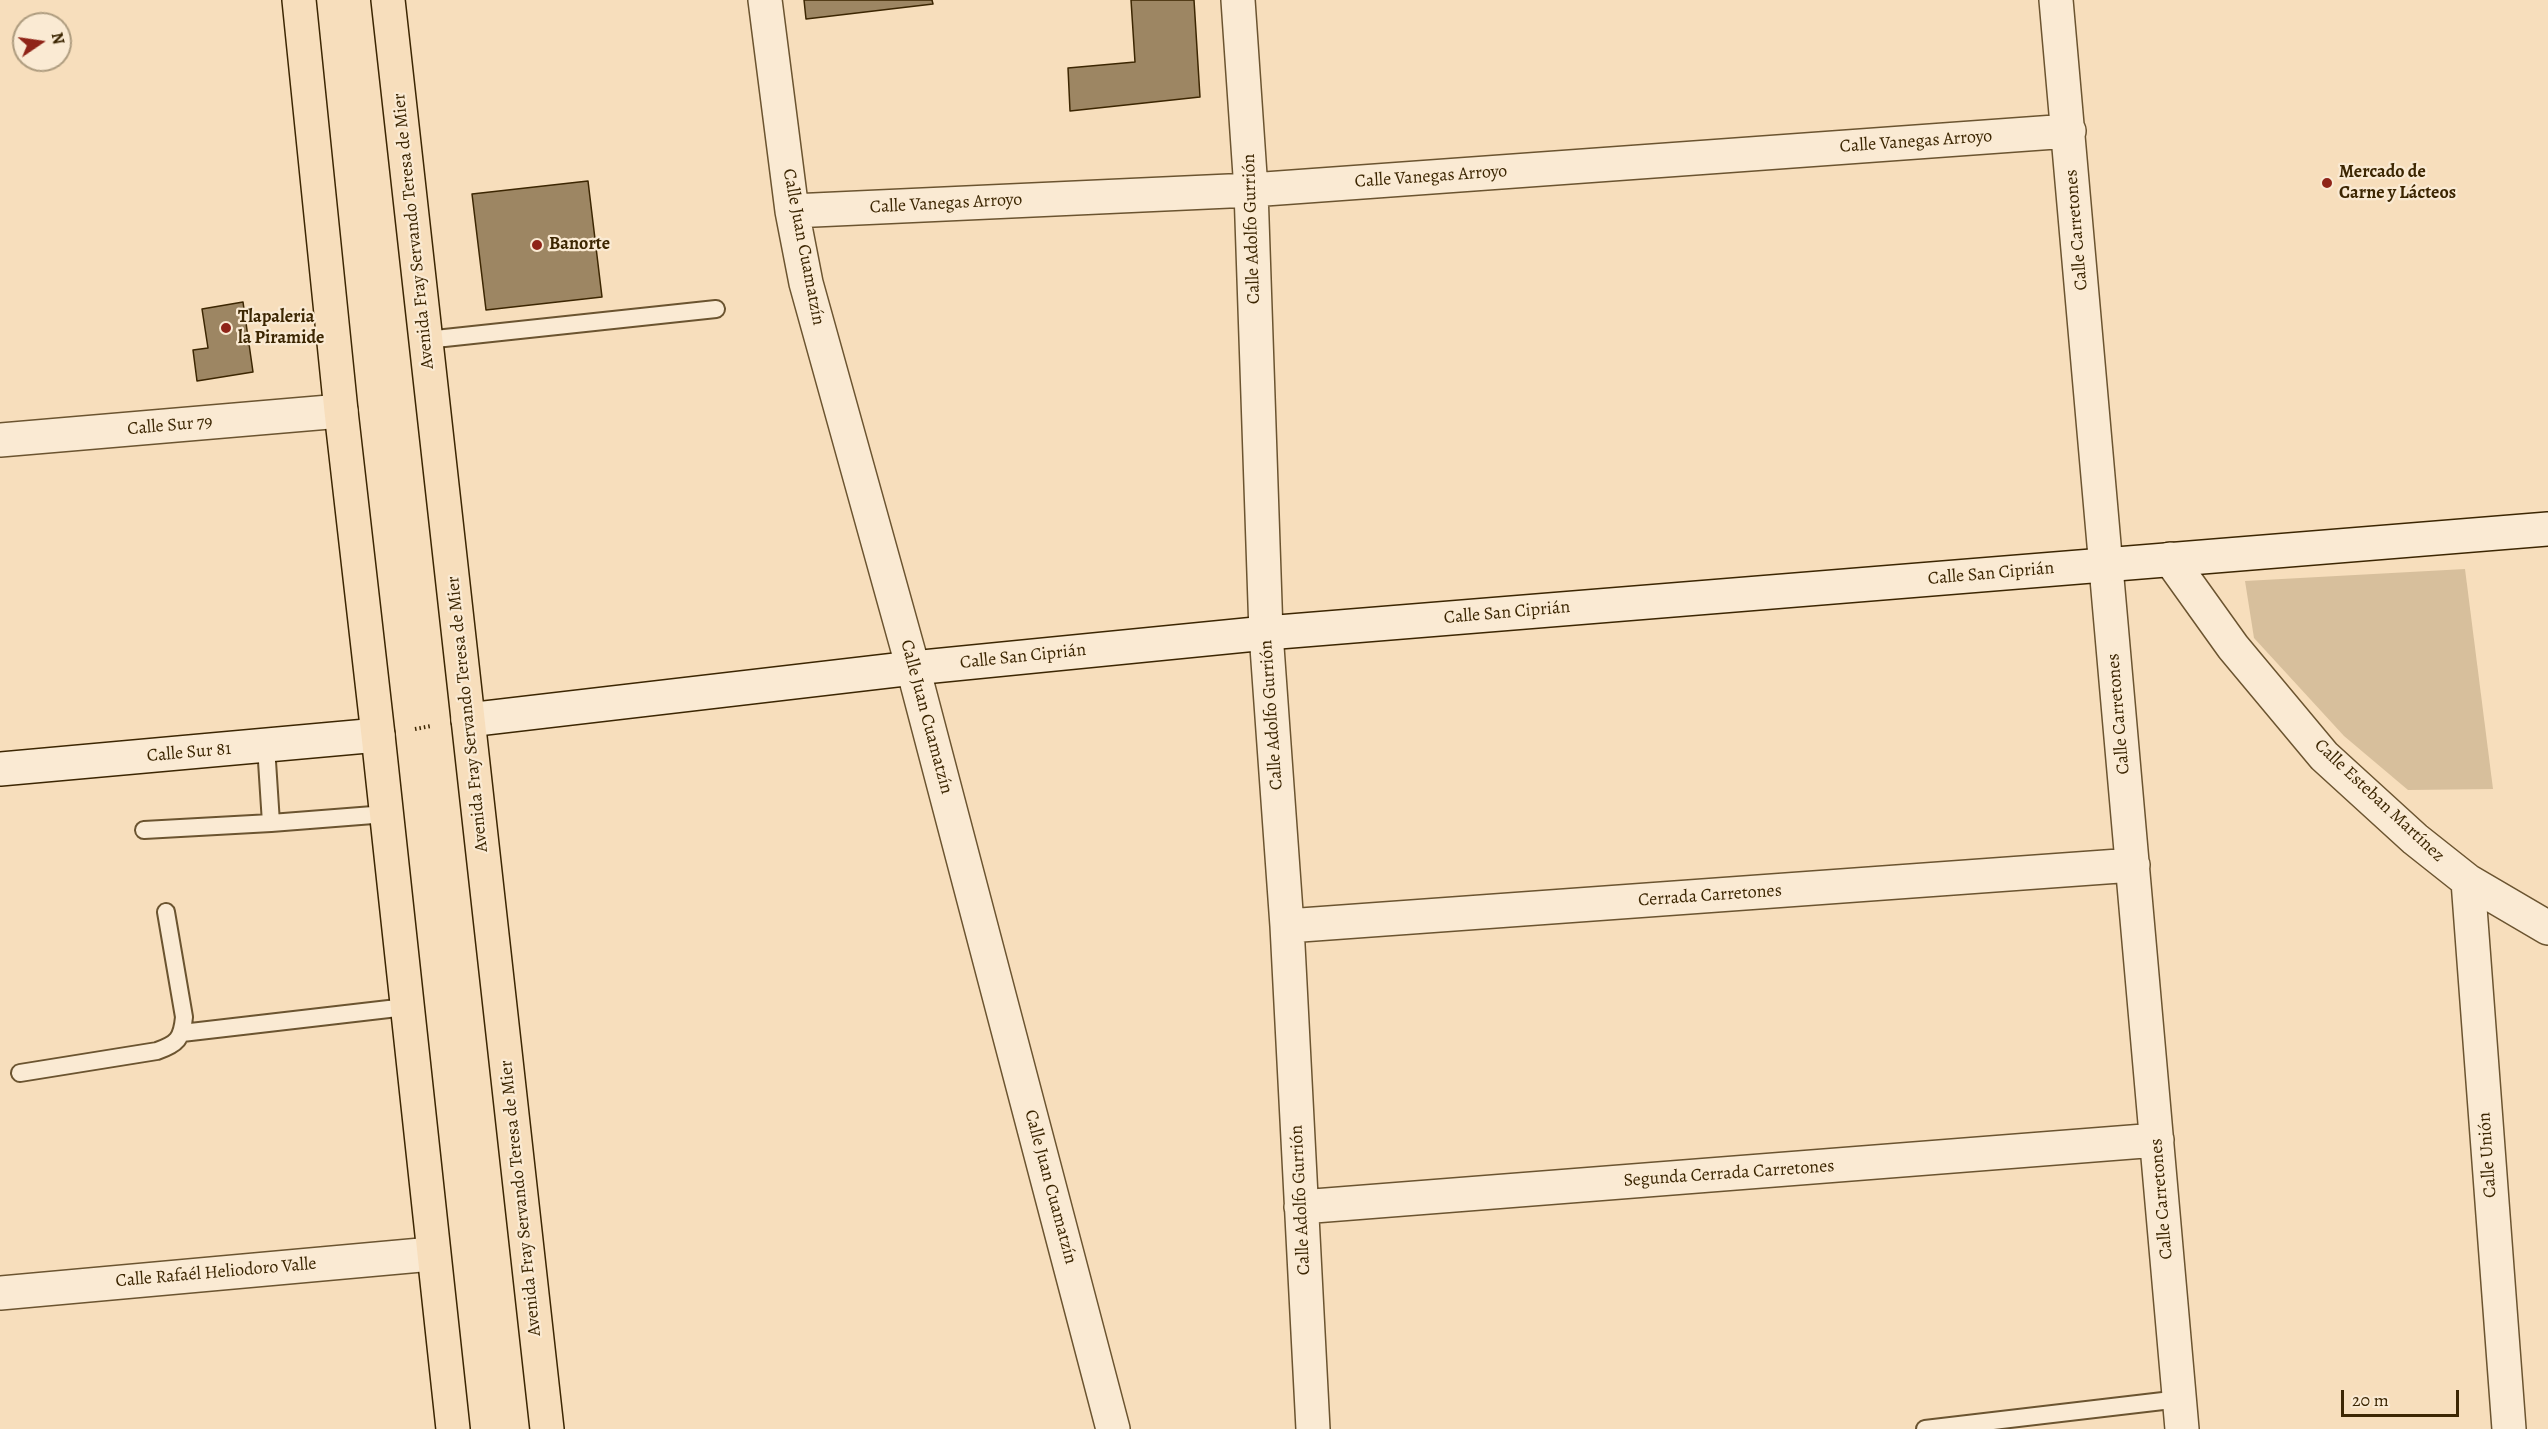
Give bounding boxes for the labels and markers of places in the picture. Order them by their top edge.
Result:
place label: Mercado de Carne y Lácteos [2339,162,2456,204]
marker: Mercado de Carne y Lácteos [2320,176,2334,190]
place label: Banorte [549,234,610,256]
marker: Banorte [530,238,544,252]
place label: Tlapaleria la Piramide [238,307,324,350]
marker: Tlapaleria la Piramide [219,321,233,335]

